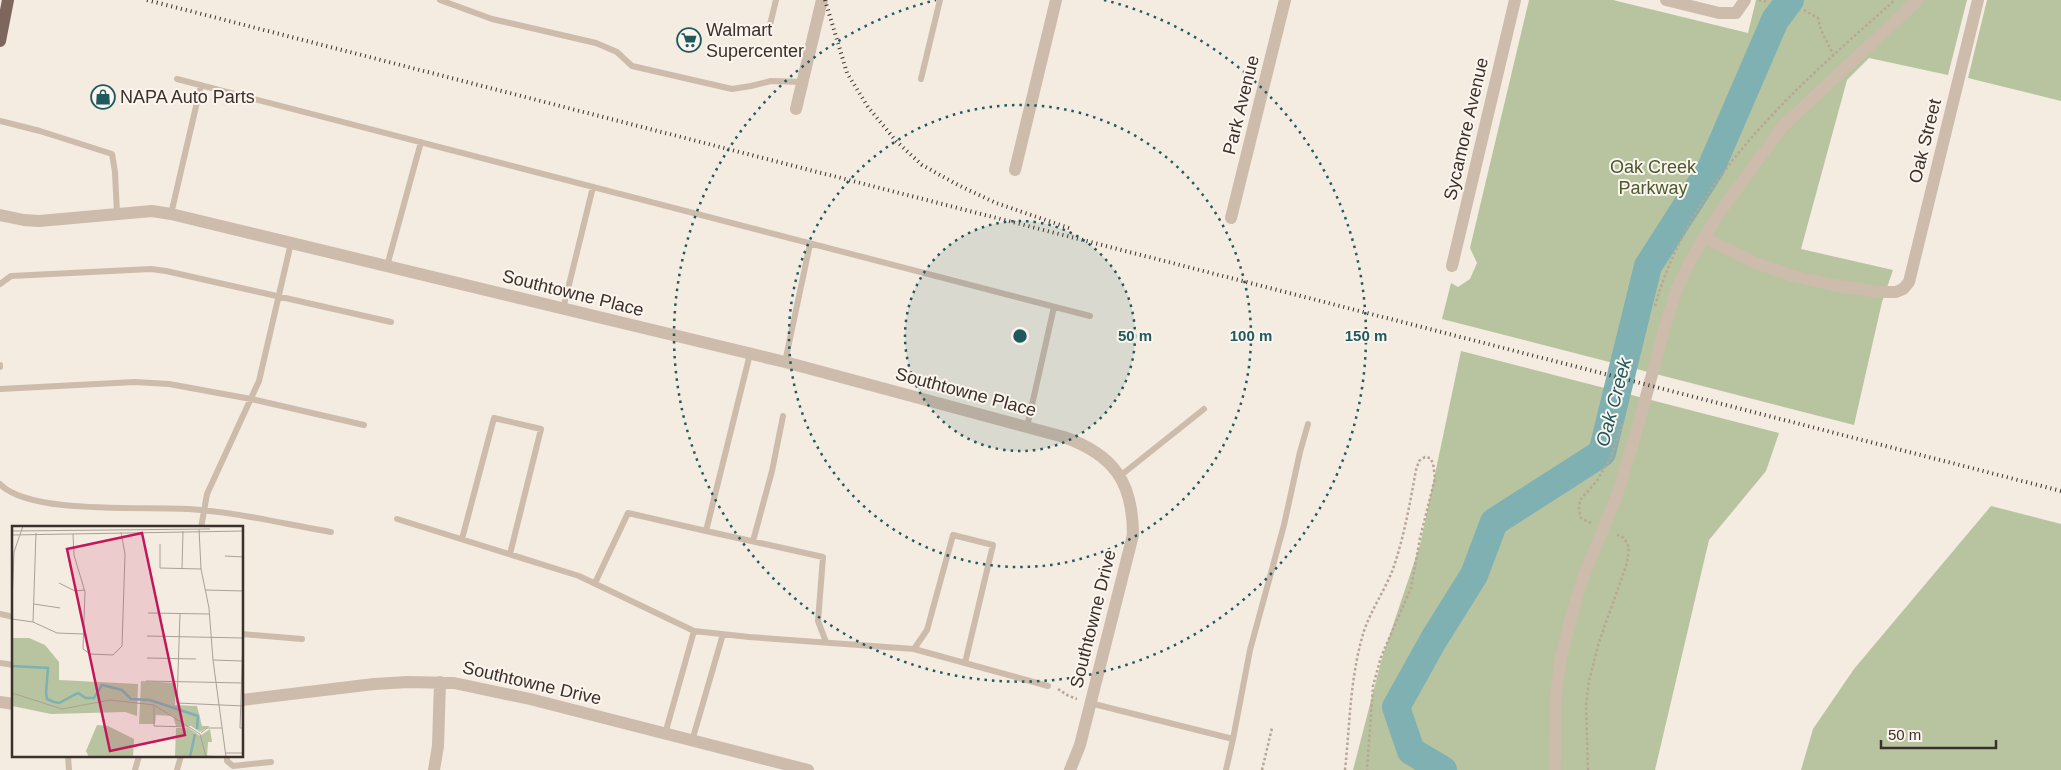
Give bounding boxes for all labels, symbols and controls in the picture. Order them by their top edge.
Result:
place label: Walmart Supercenter [706,20,804,61]
supermarket icon: Walmart Supercenter [676,27,702,53]
street label: Park Avenue [1219,53,1263,157]
street label: Sycamore Avenue [1440,56,1492,202]
shop icon: NAPA Auto Parts [90,84,116,110]
place label: NAPA Auto Parts [120,87,255,107]
street label: Oak Street [1905,97,1945,185]
park label: Oak Creek Parkway [1610,157,1697,198]
street label: Southtowne Place [500,266,646,320]
centre of rings [1011,327,1029,345]
text: 50 m [1118,327,1152,344]
text: 100 m [1230,327,1272,344]
text: 150 m [1345,327,1387,344]
water label: Oak Creek [1592,354,1636,449]
street label: Southtowne Place [893,364,1039,420]
inset map [12,526,244,758]
street label: Southtowne Drive [1066,548,1120,690]
street label: Southtowne Drive [461,657,603,709]
scale bar [1881,718,1996,750]
text: 50 m [1888,726,1921,743]

